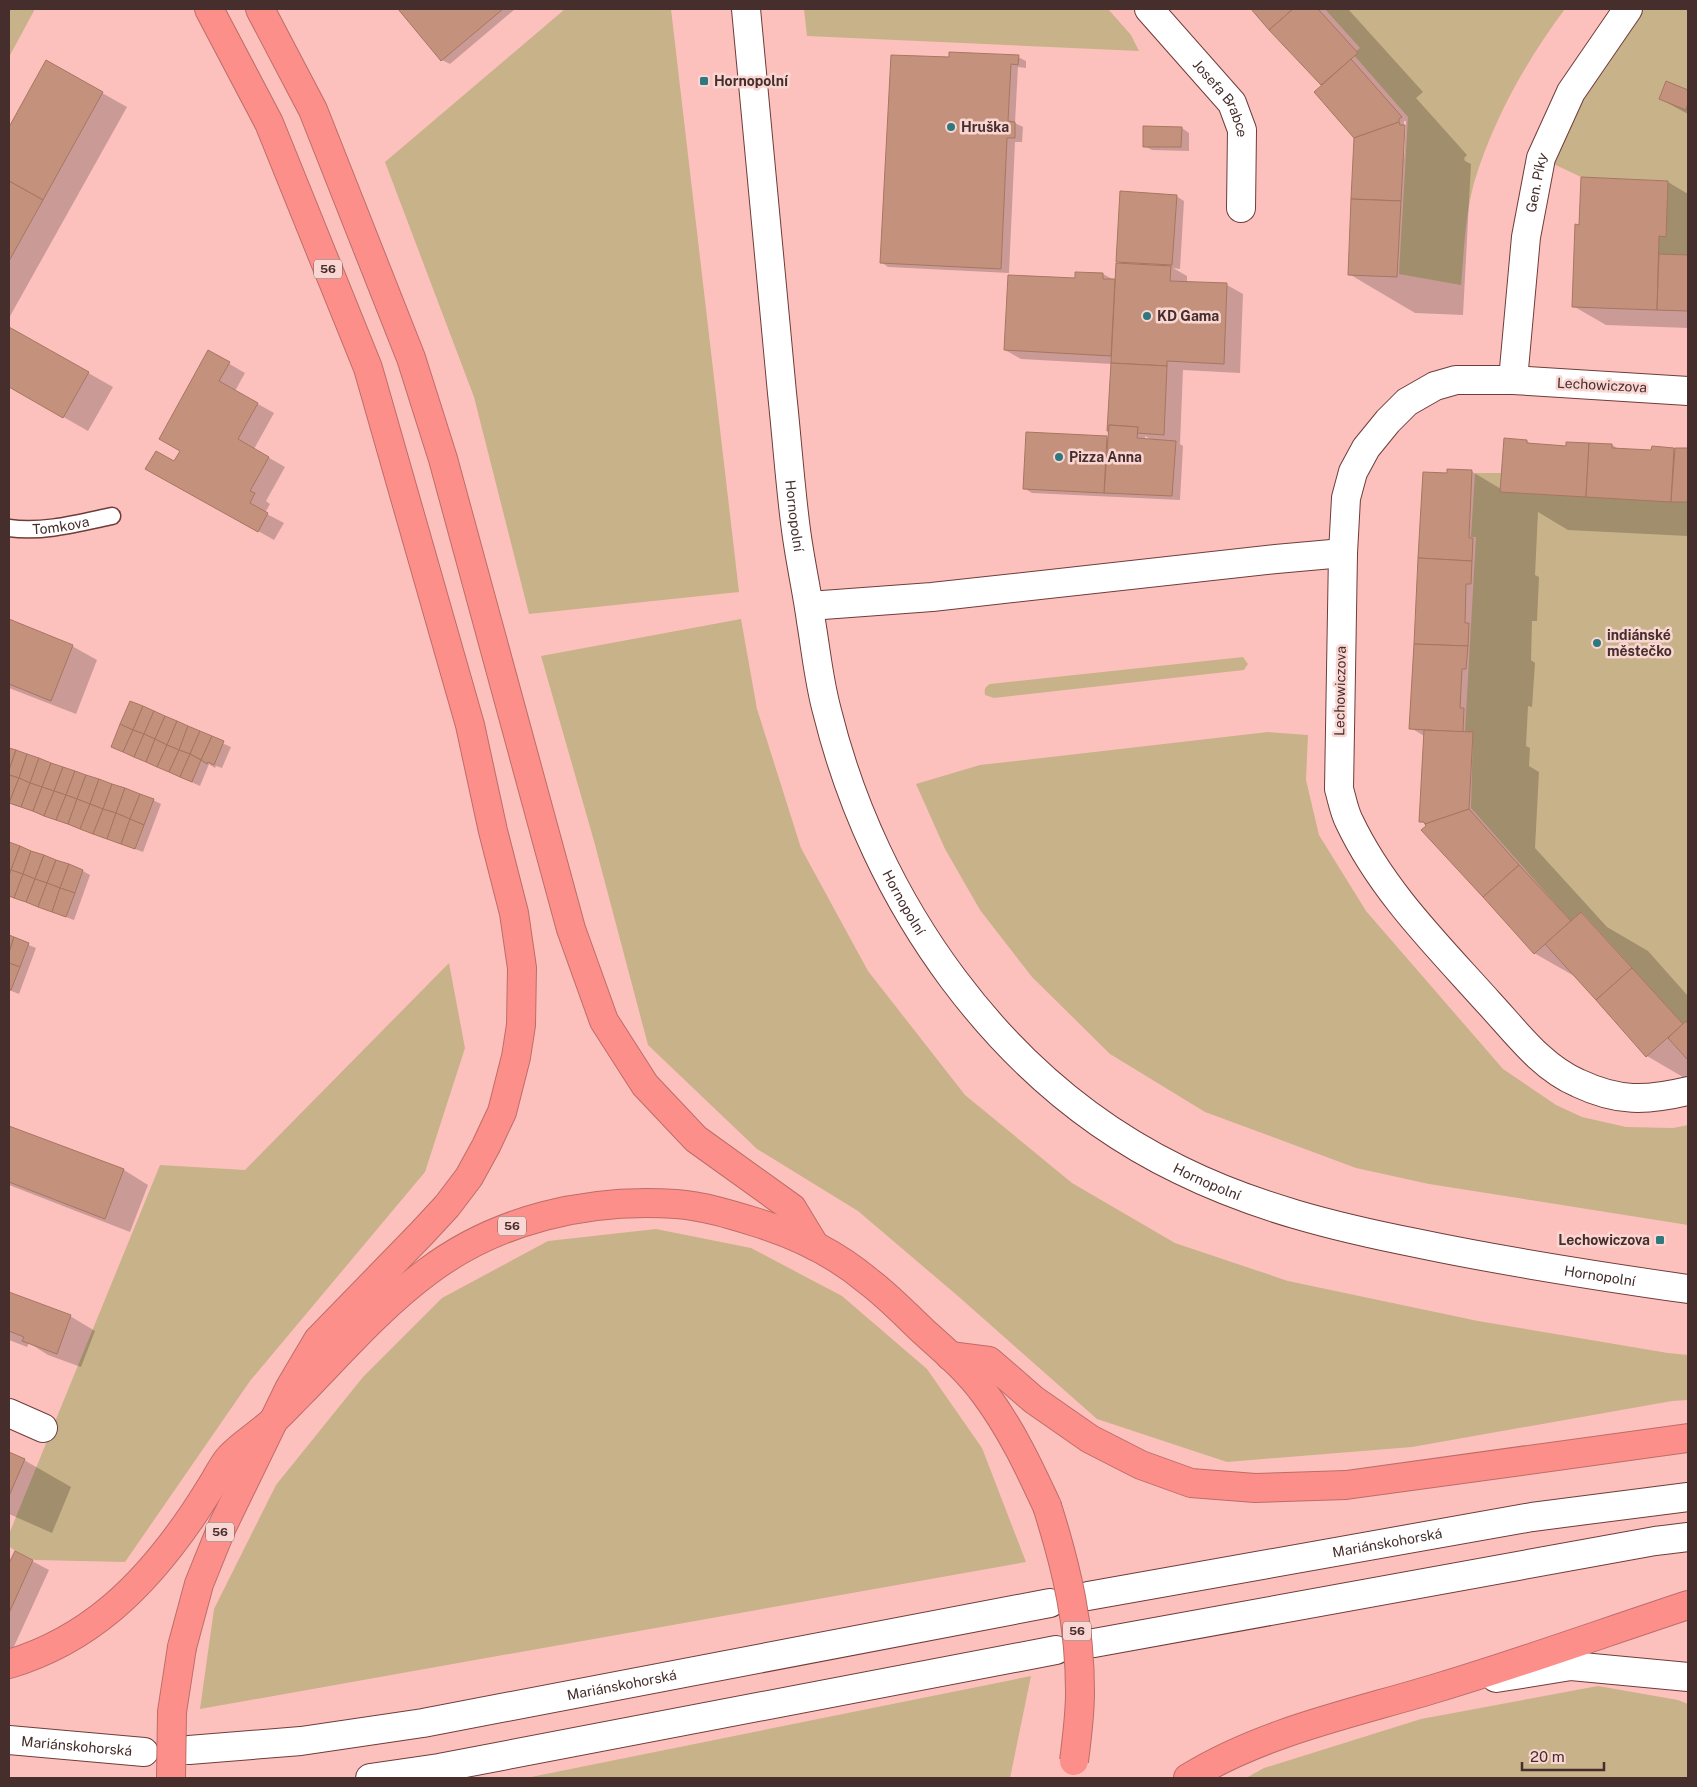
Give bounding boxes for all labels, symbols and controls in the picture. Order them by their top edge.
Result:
street label: Josefa Brabce [1190,57,1250,138]
place label: Hornopolní [714,73,789,89]
marker: Hornopolní [698,75,710,87]
place label: Hruška [961,119,1009,135]
marker: Hruška [945,121,957,133]
street label: Gen. Píky [1523,149,1551,214]
road number: 56 [314,260,342,278]
place label: KD Gama [1157,308,1219,324]
marker: KD Gama [1141,310,1153,322]
street label: Lechowiczova [1557,375,1647,395]
place label: Pizza Anna [1069,449,1142,465]
marker: Pizza Anna [1053,451,1065,463]
street label: Hornopolní [782,479,807,553]
street label: Tomkova [32,513,91,537]
place label: indiánské městečko [1607,627,1672,659]
marker: indiánské městečko [1591,637,1603,649]
street label: Lechowiczova [1331,646,1349,736]
street label: Hornopolní [879,867,929,938]
street label: Hornopolní [1171,1160,1243,1204]
road number: 56 [498,1216,526,1236]
place label: Lechowiczova [1558,1232,1650,1248]
marker: Lechowiczova [1654,1234,1666,1246]
street label: Hornopolní [1563,1262,1637,1289]
road number: 56 [206,1522,234,1541]
street label: Mariánskohorská [1331,1525,1444,1560]
road number: 56 [1063,1622,1091,1640]
street label: Mariánskohorská [566,1667,678,1703]
street label: Mariánskohorská [21,1733,133,1759]
scale bar [1522,1740,1604,1772]
text: 20 m [1530,1748,1565,1765]

